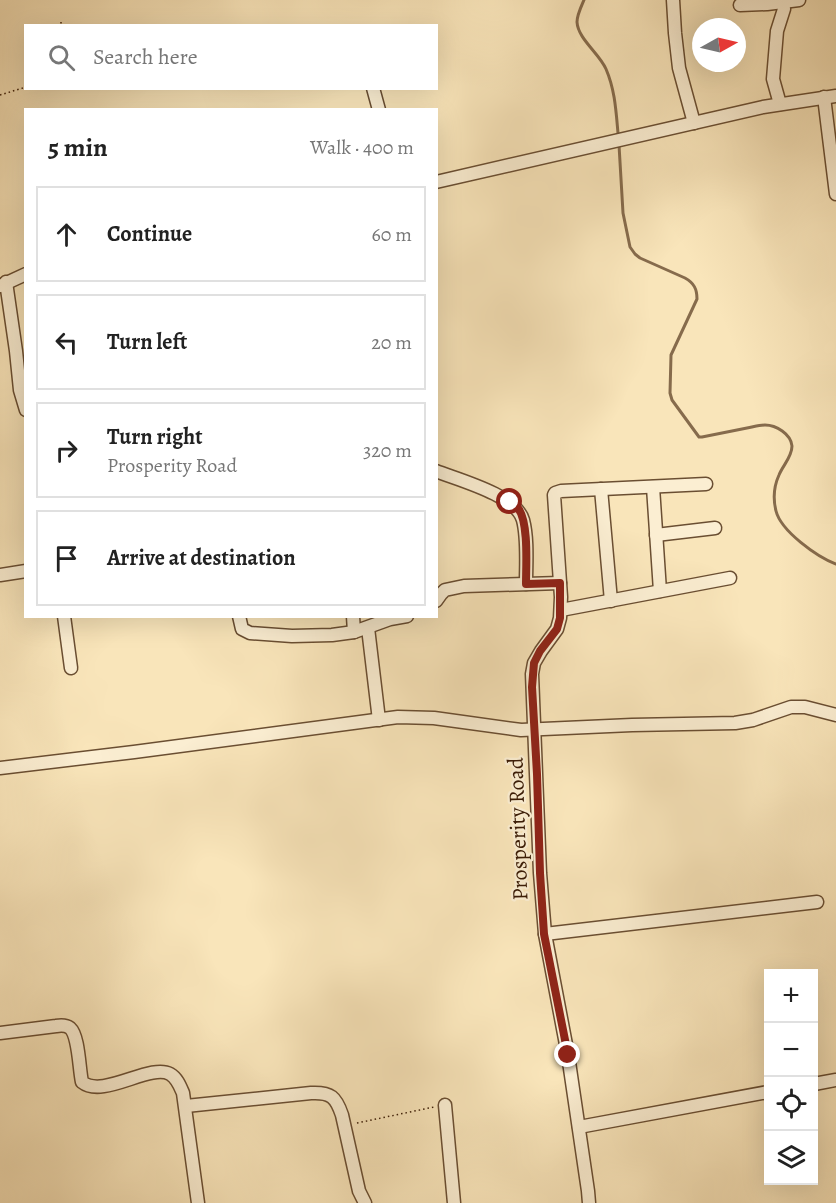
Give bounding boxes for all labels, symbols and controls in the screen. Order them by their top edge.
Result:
north arrow [692,18,746,72]
search box [24,24,438,90]
icon: search [45,41,78,74]
text: Search here [93,42,198,72]
text: 5 min [48,130,108,165]
text: Walk · 400 m [310,134,414,161]
icon: ahead [50,218,83,251]
text: Continue [107,219,192,249]
text: 60 m [372,221,412,248]
icon: left [50,326,83,359]
text: Turn left [107,327,187,357]
text: 20 m [371,329,412,356]
text: Turn right [107,422,203,452]
icon: right [50,434,83,467]
text: 320 m [363,437,412,464]
text: Prosperity Road [107,452,237,479]
route start [496,488,522,514]
icon: arrive [50,542,83,575]
text: Arrive at destination [107,543,296,573]
street label: Prosperity Road [501,757,535,901]
map controls [764,969,818,1185]
button: + [764,969,818,1023]
button: − [764,1023,818,1077]
route end [554,1041,580,1067]
button: locate [764,1077,818,1131]
button: layers [764,1131,818,1185]

